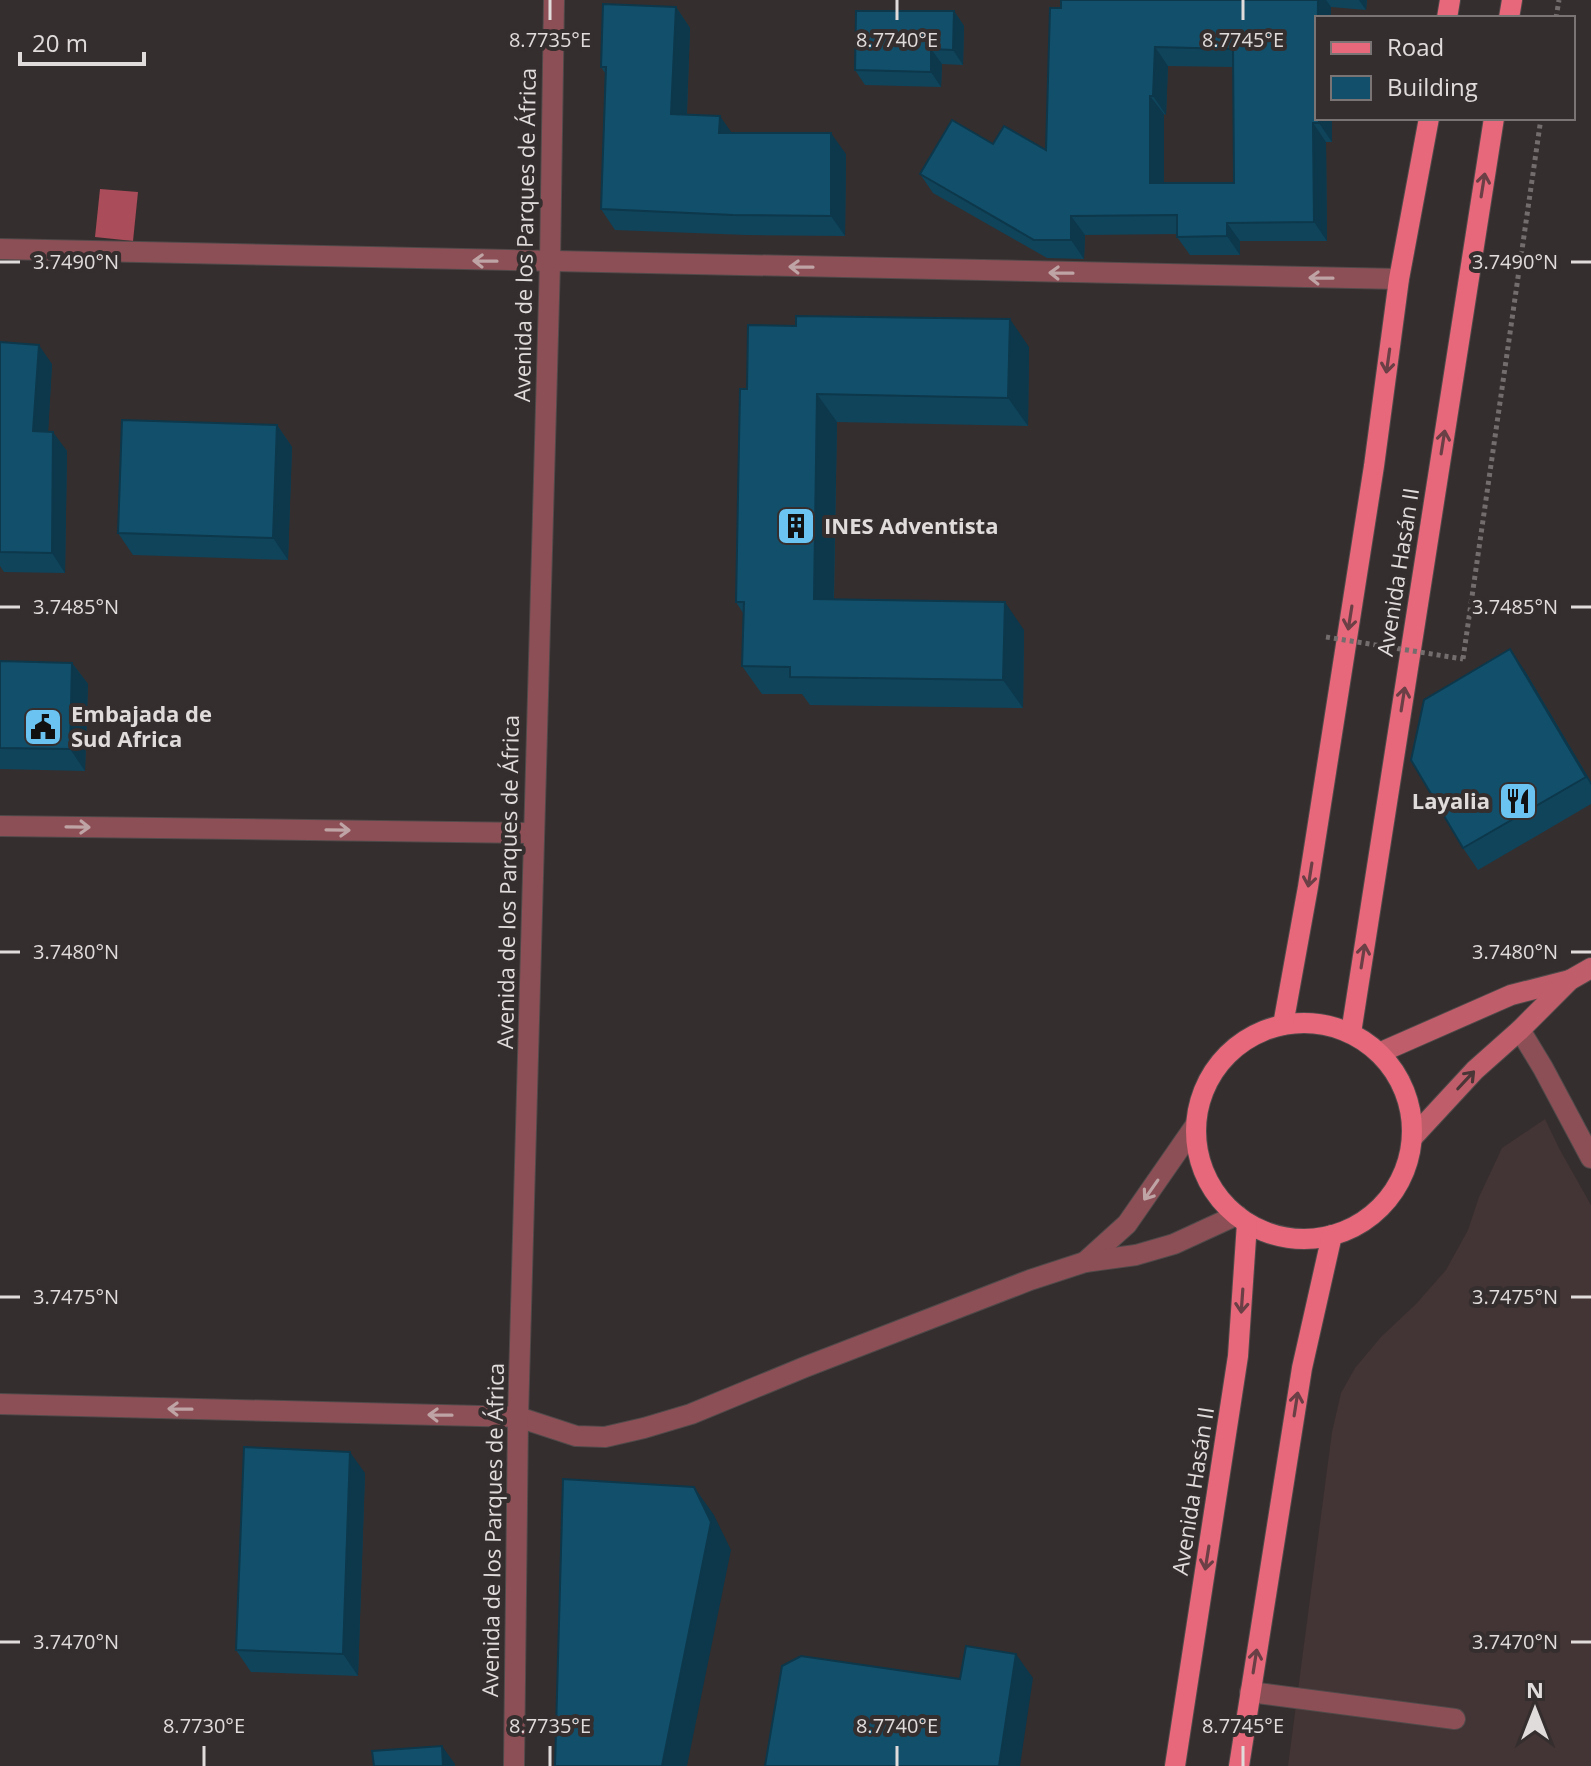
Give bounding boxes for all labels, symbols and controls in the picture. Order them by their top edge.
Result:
scale bar [20,16,144,66]
legend [1315,16,1575,120]
text: 20 m [32,26,88,59]
text: 8.7735°E [509,26,591,53]
text: 8.7740°E [856,26,938,53]
text: 8.7745°E [1202,26,1284,53]
text: Road [1387,30,1444,63]
street label: Avenida de los Parques de África [506,68,542,402]
text: Building [1387,70,1478,103]
one-way arrow [1476,173,1491,199]
text: 3.7490°N [33,248,119,275]
text: 3.7490°N [1472,248,1558,275]
one-way arrow [472,253,499,268]
one-way arrow [788,260,815,275]
one-way arrow [1048,265,1075,280]
one-way arrow [1308,270,1335,286]
one-way arrow [1380,347,1395,373]
one-way arrow [1436,430,1451,455]
street label: Avenida Hasán II [1369,485,1425,658]
building icon: INES Adventista [775,505,817,547]
place label: INES Adventista [824,510,998,540]
text: 3.7485°N [33,593,119,620]
text: 3.7485°N [1472,593,1558,620]
one-way arrow [1342,605,1357,630]
one-way arrow [1396,687,1411,712]
place label: Embajada de Sud Africa [71,698,212,753]
public building icon: Embajada de Sud Africa [22,706,64,748]
street label: Avenida de los Parques de África [489,715,525,1049]
restaurant icon: Layalia [1497,780,1539,822]
place label: Layalia [1412,785,1490,815]
one-way arrow [64,820,91,835]
one-way arrow [324,822,351,838]
one-way arrow [1302,862,1317,887]
text: 3.7480°N [33,938,119,965]
text: 3.7480°N [1472,938,1558,965]
one-way arrow [1356,944,1371,969]
one-way arrow [1456,1070,1475,1090]
one-way arrow [1143,1179,1159,1201]
text: 3.7475°N [33,1283,119,1310]
text: 3.7475°N [1472,1283,1558,1310]
one-way arrow [1234,1287,1249,1314]
street label: Avenida de los Parques de África [474,1363,510,1697]
one-way arrow [1289,1392,1304,1418]
one-way arrow [167,1401,194,1416]
street label: Avenida Hasán II [1164,1404,1220,1577]
one-way arrow [427,1408,454,1423]
one-way arrow [1199,1545,1214,1570]
text: 3.7470°N [33,1628,119,1655]
text: 3.7470°N [1472,1628,1558,1655]
one-way arrow [1248,1649,1263,1674]
north arrow [1495,1670,1575,1750]
text: N [1526,1674,1544,1704]
text: 8.7730°E [163,1712,245,1739]
text: 8.7735°E [509,1712,591,1739]
text: 8.7740°E [856,1712,938,1739]
text: 8.7745°E [1202,1712,1284,1739]

